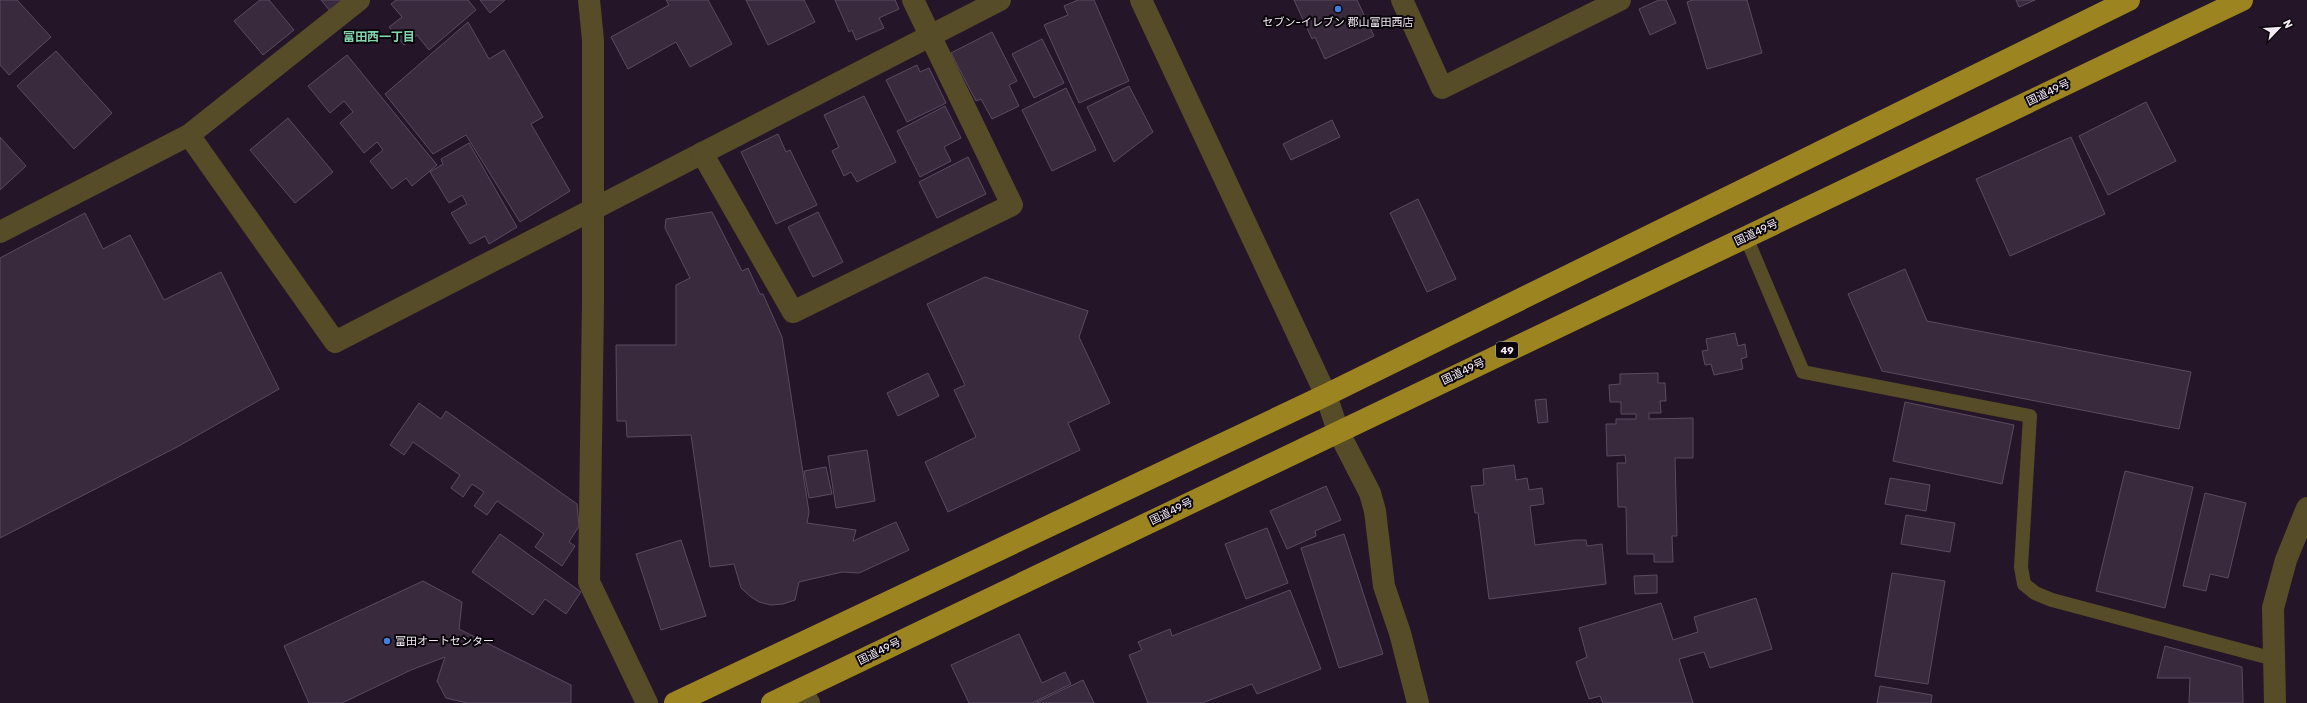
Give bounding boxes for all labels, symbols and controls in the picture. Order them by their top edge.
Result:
marker: セブン-イレブン 郡山富田西店 [1333,4,1343,14]
north arrow [2259,8,2299,48]
place label: セブン-イレブン 郡山富田西店 [1262,16,1414,29]
text: N [2280,18,2295,30]
district label: 富田西一丁目 [343,30,415,44]
street label: 国道49号 [2024,77,2072,108]
street label: 国道49号 [1732,217,1780,248]
road number: 49 [1496,342,1518,358]
street label: 国道49号 [1439,356,1487,387]
street label: 国道49号 [1148,495,1195,527]
place label: 富田オートセンター [395,635,494,648]
street label: 国道49号 [856,635,903,667]
marker: 富田オートセンター [382,636,392,646]

